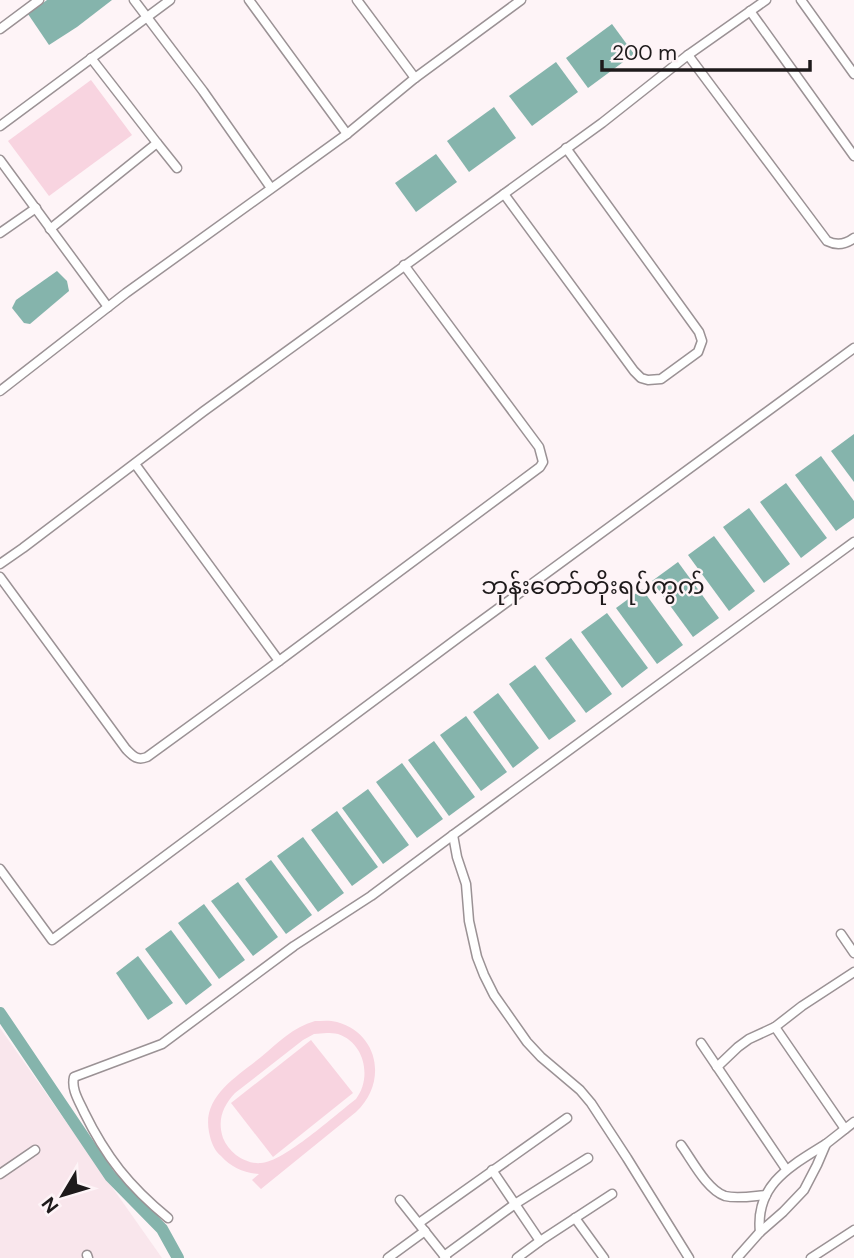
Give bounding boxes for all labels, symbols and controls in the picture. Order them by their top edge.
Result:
scale bar [602,28,810,72]
text: 200 m [612,39,677,67]
district label: ဘုန်းတော်တိုးရပ်ကွက် [481,570,705,605]
north arrow [28,1160,98,1230]
text: N [36,1192,64,1218]

